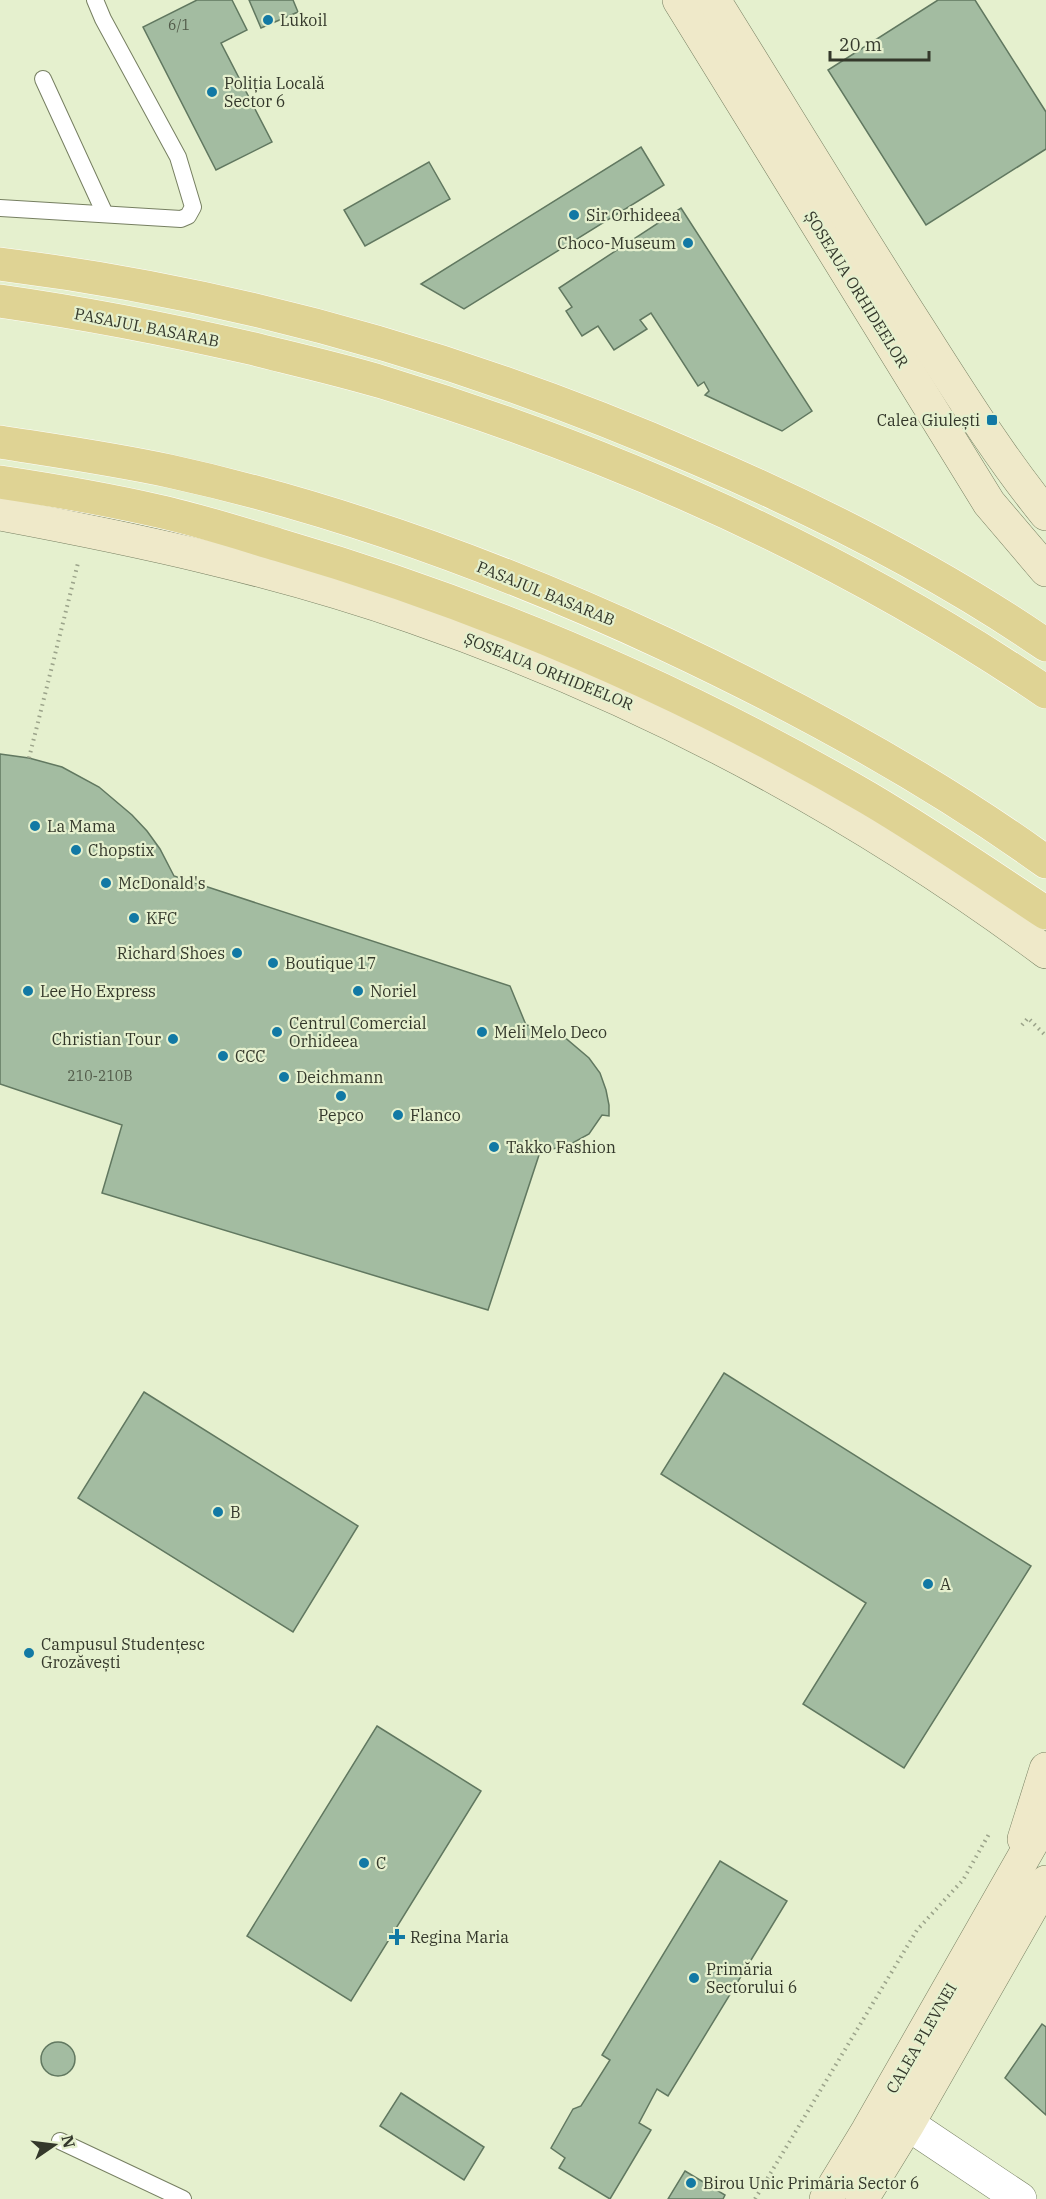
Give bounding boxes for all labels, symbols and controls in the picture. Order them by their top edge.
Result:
place label: Lukoil [280,10,327,30]
marker: Lukoil [261,13,275,27]
house number: 6/1 [168,16,190,34]
scale bar [830,24,929,62]
text: 20 m [839,33,882,56]
place label: Poliția Locală Sector 6 [224,73,325,111]
marker: Poliția Locală Sector 6 [205,85,219,99]
place label: Sir Orhideea [586,205,681,225]
street label: ȘOSEAUA ORHIDEELOR [801,207,914,371]
marker: Sir Orhideea [567,208,581,222]
place label: Choco-Museum [557,233,676,253]
marker: Choco-Museum [681,236,695,250]
street label: PASAJUL BASARAB [73,303,221,351]
place label: Calea Giulești [877,410,980,430]
marker: Calea Giulești [985,413,999,427]
street label: PASAJUL BASARAB [474,556,618,630]
street label: ȘOSEAUA ORHIDEELOR [461,628,637,714]
place label: La Mama [47,816,116,836]
marker: La Mama [28,819,42,833]
place label: Chopstix [88,840,155,860]
marker: Chopstix [69,843,83,857]
place label: McDonald's [118,873,206,893]
marker: McDonald's [99,876,113,890]
place label: KFC [146,908,177,928]
marker: KFC [127,911,141,925]
place label: Richard Shoes [117,943,225,963]
marker: Richard Shoes [230,946,244,960]
place label: Boutique 17 [285,953,376,973]
marker: Boutique 17 [266,956,280,970]
place label: Lee Ho Express [40,981,156,1001]
place label: Noriel [370,981,417,1001]
marker: Lee Ho Express [21,984,35,998]
marker: Noriel [351,984,365,998]
place label: Centrul Comercial Orhideea [289,1013,427,1051]
place label: Meli Melo Deco [494,1022,607,1042]
marker: Centrul Comercial Orhideea [270,1025,284,1039]
marker: Meli Melo Deco [475,1025,489,1039]
place label: Christian Tour [52,1029,161,1049]
marker: Christian Tour [166,1032,180,1046]
place label: CCC [235,1046,266,1066]
marker: CCC [216,1049,230,1063]
house number: 210-210B [67,1067,133,1085]
place label: Deichmann [296,1067,384,1087]
marker: Deichmann [277,1070,291,1084]
marker: Pepco [334,1089,348,1103]
place label: Pepco [318,1105,364,1125]
place label: Flanco [410,1105,461,1125]
marker: Flanco [391,1108,405,1122]
place label: Takko Fashion [506,1137,616,1157]
marker: Takko Fashion [487,1140,501,1154]
place label: B [230,1502,241,1522]
marker: B [211,1505,225,1519]
place label: A [940,1574,951,1594]
marker: A [921,1577,935,1591]
place label: Campusul Studențesc Grozăvești [41,1634,205,1672]
marker: Campusul Studențesc Grozăvești [22,1646,36,1660]
place label: C [376,1853,386,1873]
marker: C [357,1856,371,1870]
place label: Regina Maria [410,1927,509,1947]
marker: Regina Maria [388,1928,406,1946]
place label: Primăria Sectorului 6 [706,1959,797,1997]
marker: Primăria Sectorului 6 [687,1971,701,1985]
street label: CALEA PLEVNEI [881,1979,961,2097]
north arrow [24,2115,84,2175]
text: N [57,2133,80,2150]
place label: Birou Unic Primăria Sector 6 [703,2173,919,2193]
marker: Birou Unic Primăria Sector 6 [684,2176,698,2190]

